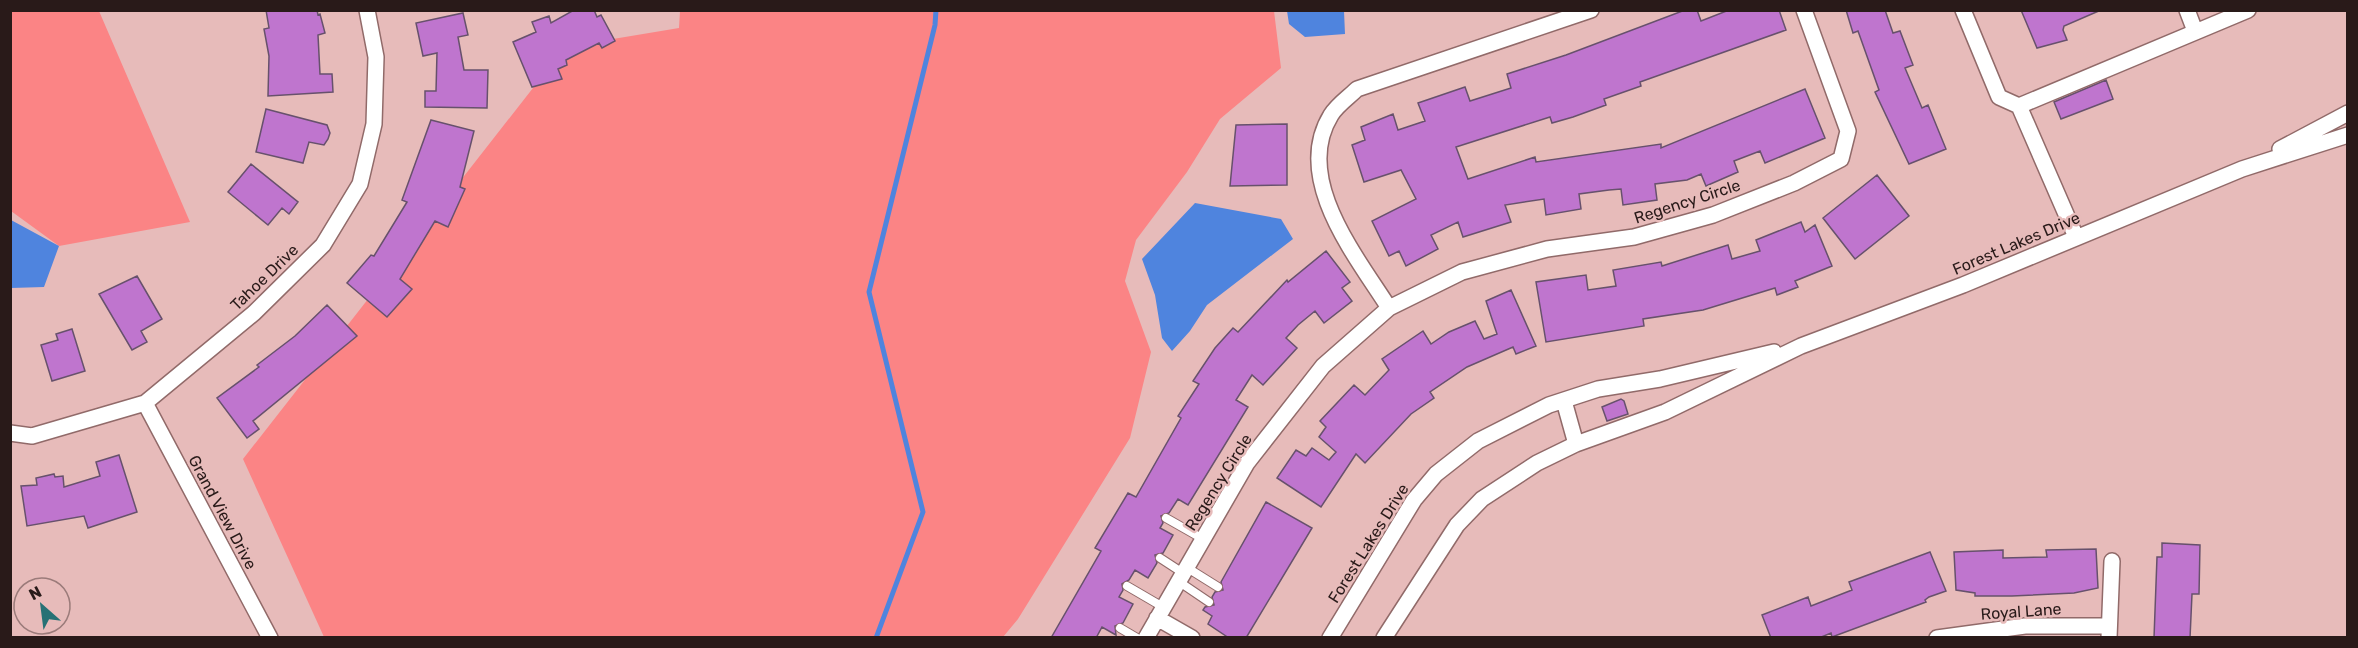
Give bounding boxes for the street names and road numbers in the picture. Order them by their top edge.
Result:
street label: Regency Circle [1632,175,1743,228]
street label: Forest Lakes Drive [1950,208,2083,279]
street label: Tahoe Drive [226,240,302,314]
street label: Regency Circle [1181,430,1256,534]
street label: Grand View Drive [185,452,261,572]
street label: Forest Lakes Drive [1324,480,1413,606]
street label: Royal Lane [1980,599,2062,624]

